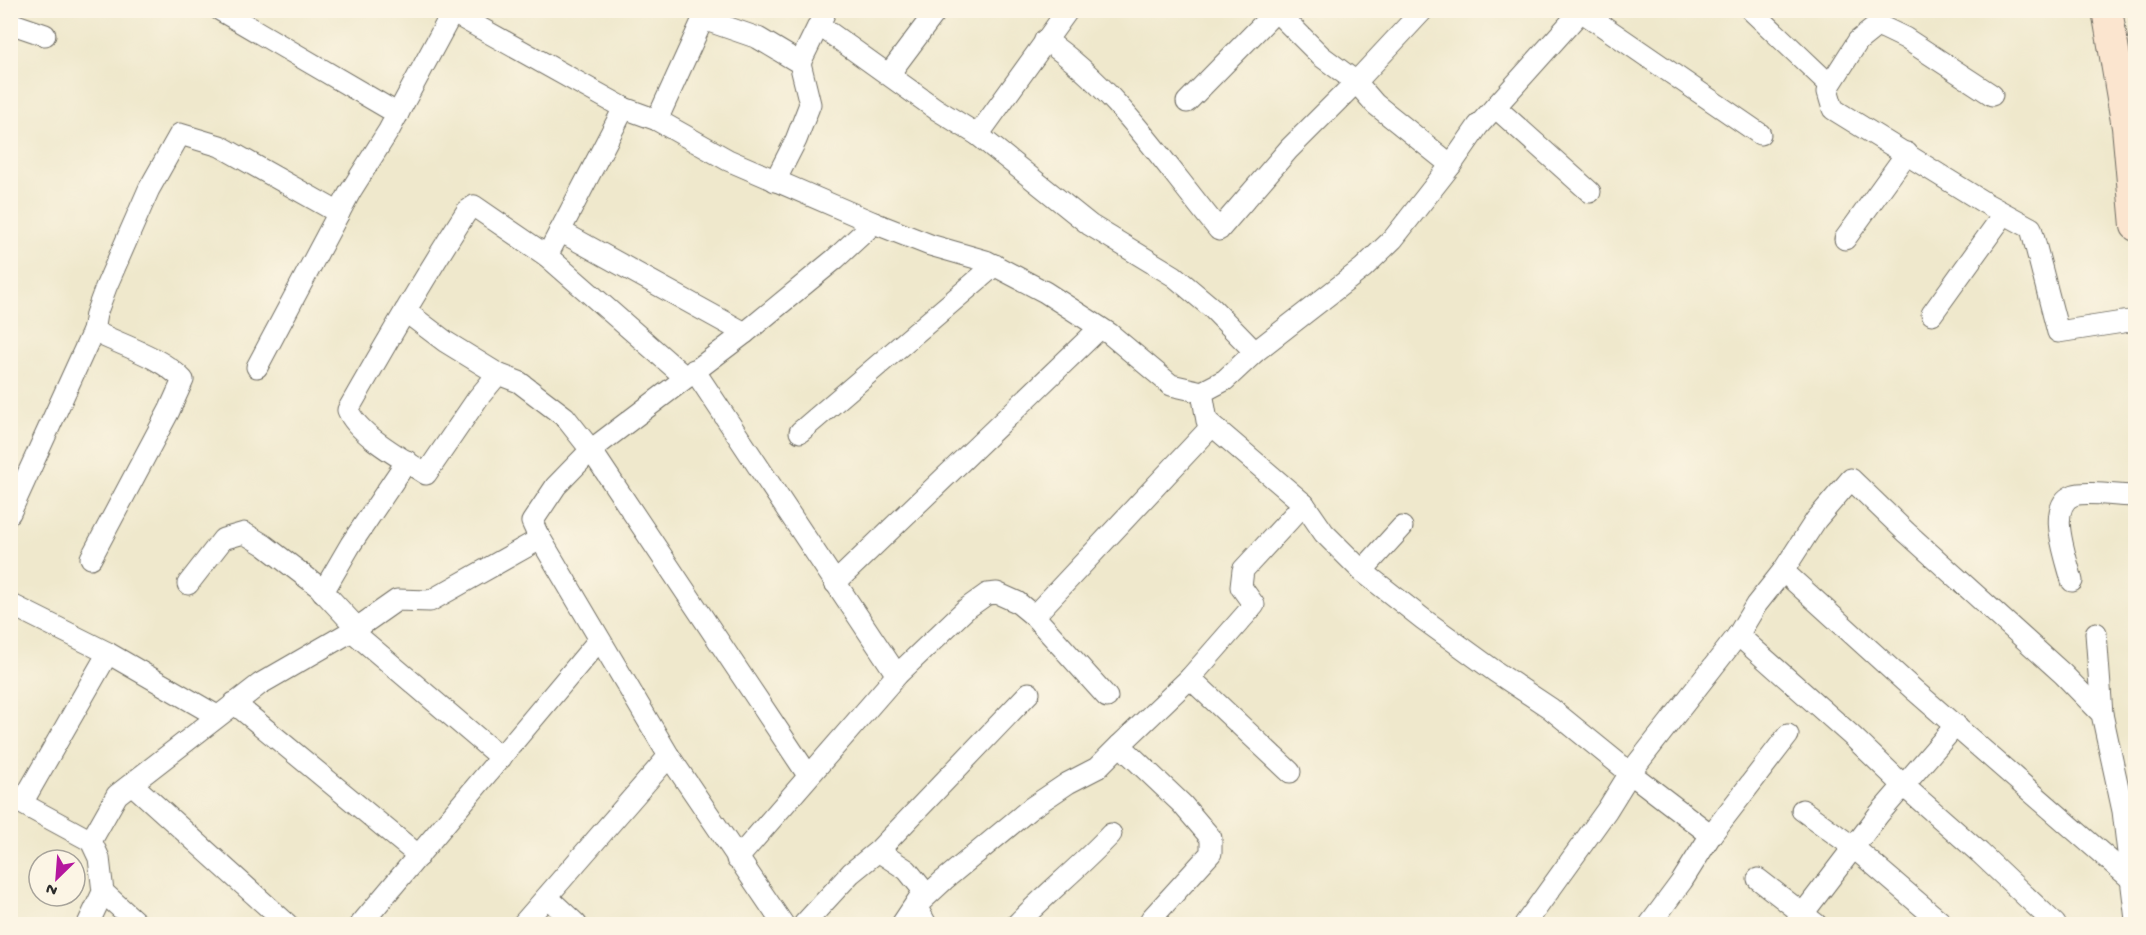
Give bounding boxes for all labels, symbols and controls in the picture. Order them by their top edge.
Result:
north arrow [27,848,87,908]
text: N [43,877,61,899]

